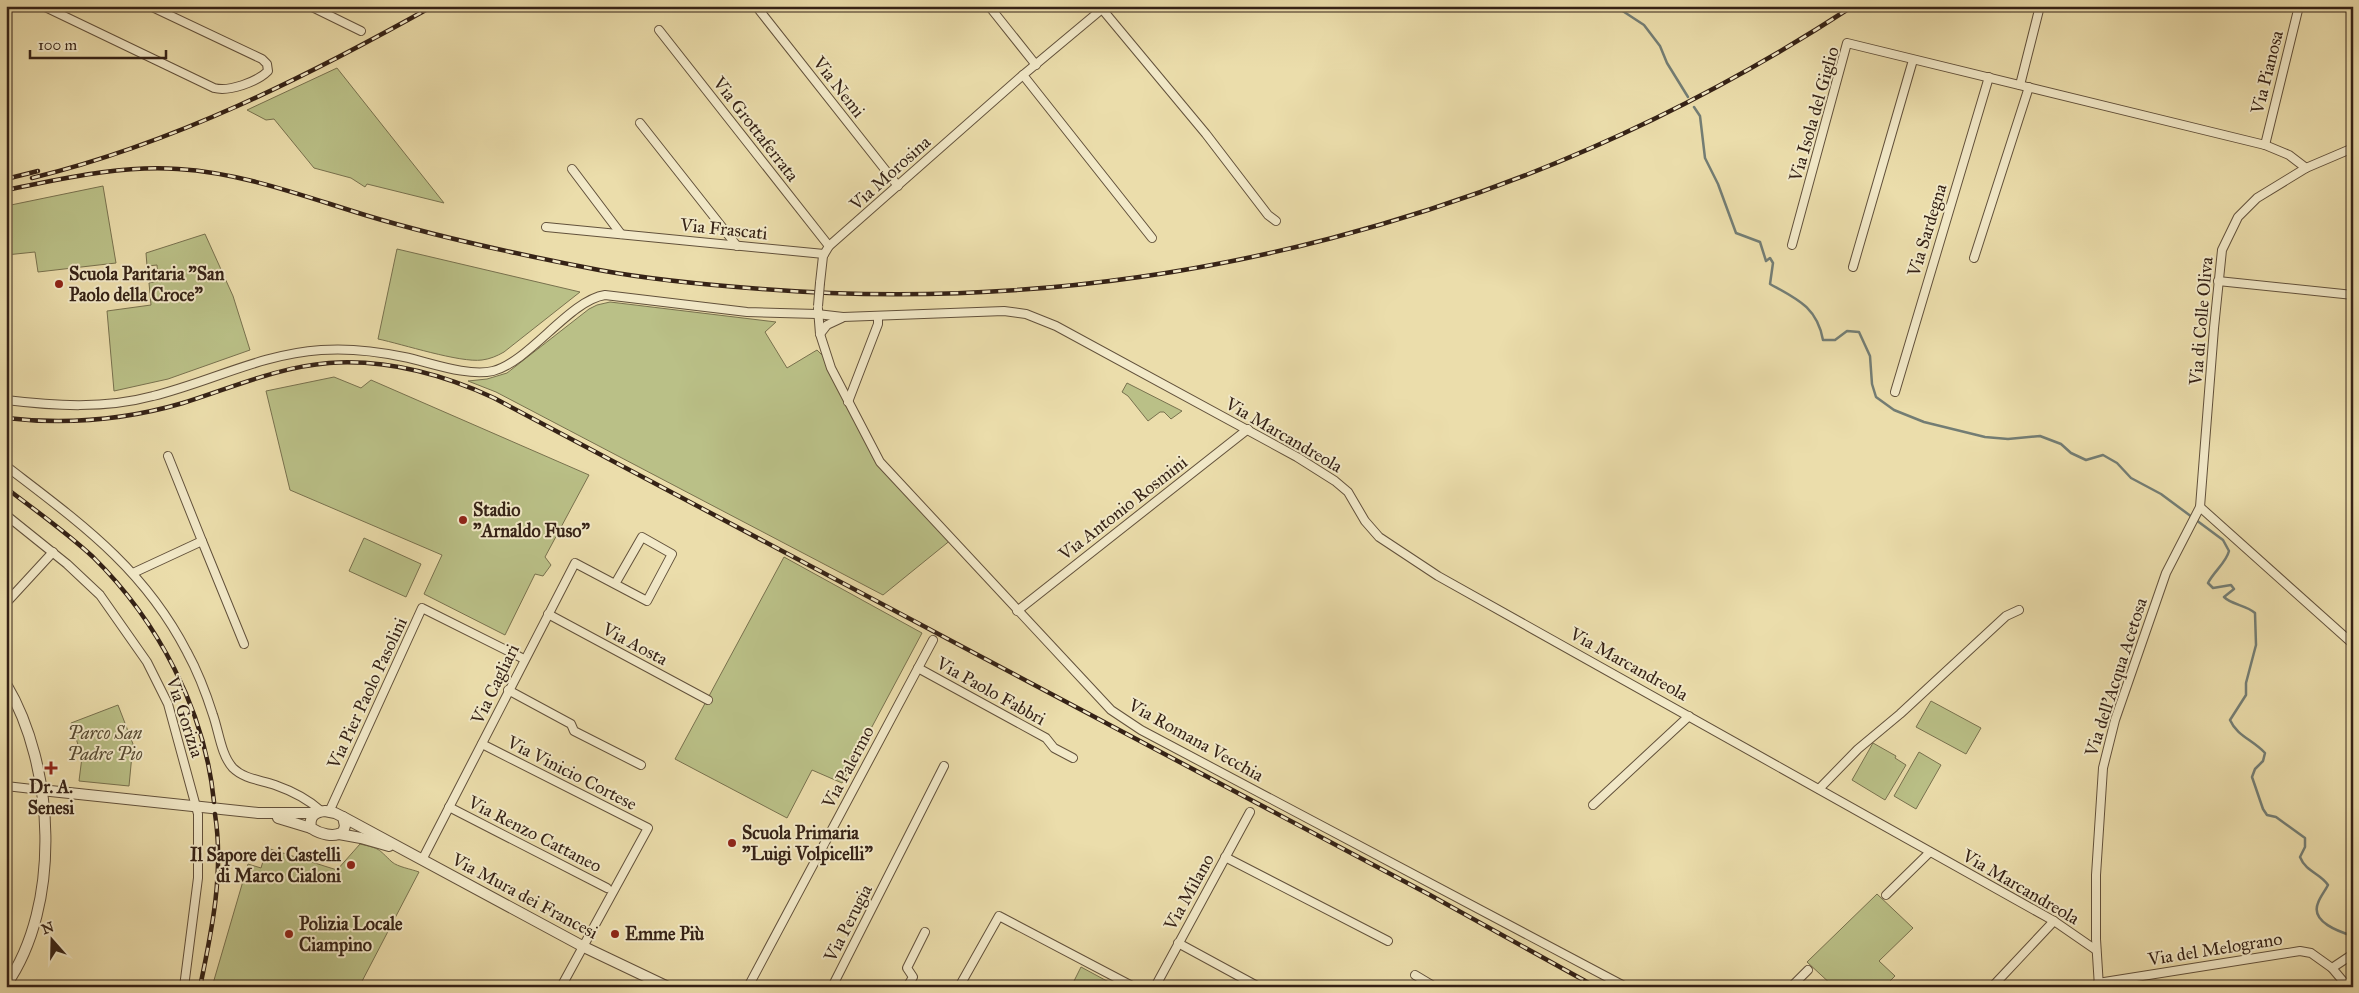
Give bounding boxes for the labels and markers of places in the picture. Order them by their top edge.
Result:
place label: Scuola Paritaria "San Paolo della Croce" [69,263,225,306]
marker: Scuola Paritaria "San Paolo della Croce" [53,278,65,290]
place label: Stadio "Arnaldo Fuso" [473,499,590,542]
marker: Stadio "Arnaldo Fuso" [457,514,469,526]
marker: Dr. A. Senesi [45,762,57,774]
place label: Dr. A. Senesi [28,776,75,819]
place label: Scuola Primaria "Luigi Volpicelli" [742,822,873,866]
marker: Scuola Primaria "Luigi Volpicelli" [726,837,738,849]
place label: Il Sapore dei Castelli di Marco Cialoni [190,844,342,887]
marker: Il Sapore dei Castelli di Marco Cialoni [345,859,357,871]
place label: Polizia Locale Ciampino [299,913,403,957]
place label: Emme Più [625,923,705,945]
marker: Polizia Locale Ciampino [283,928,295,940]
marker: Emme Più [609,928,621,940]

